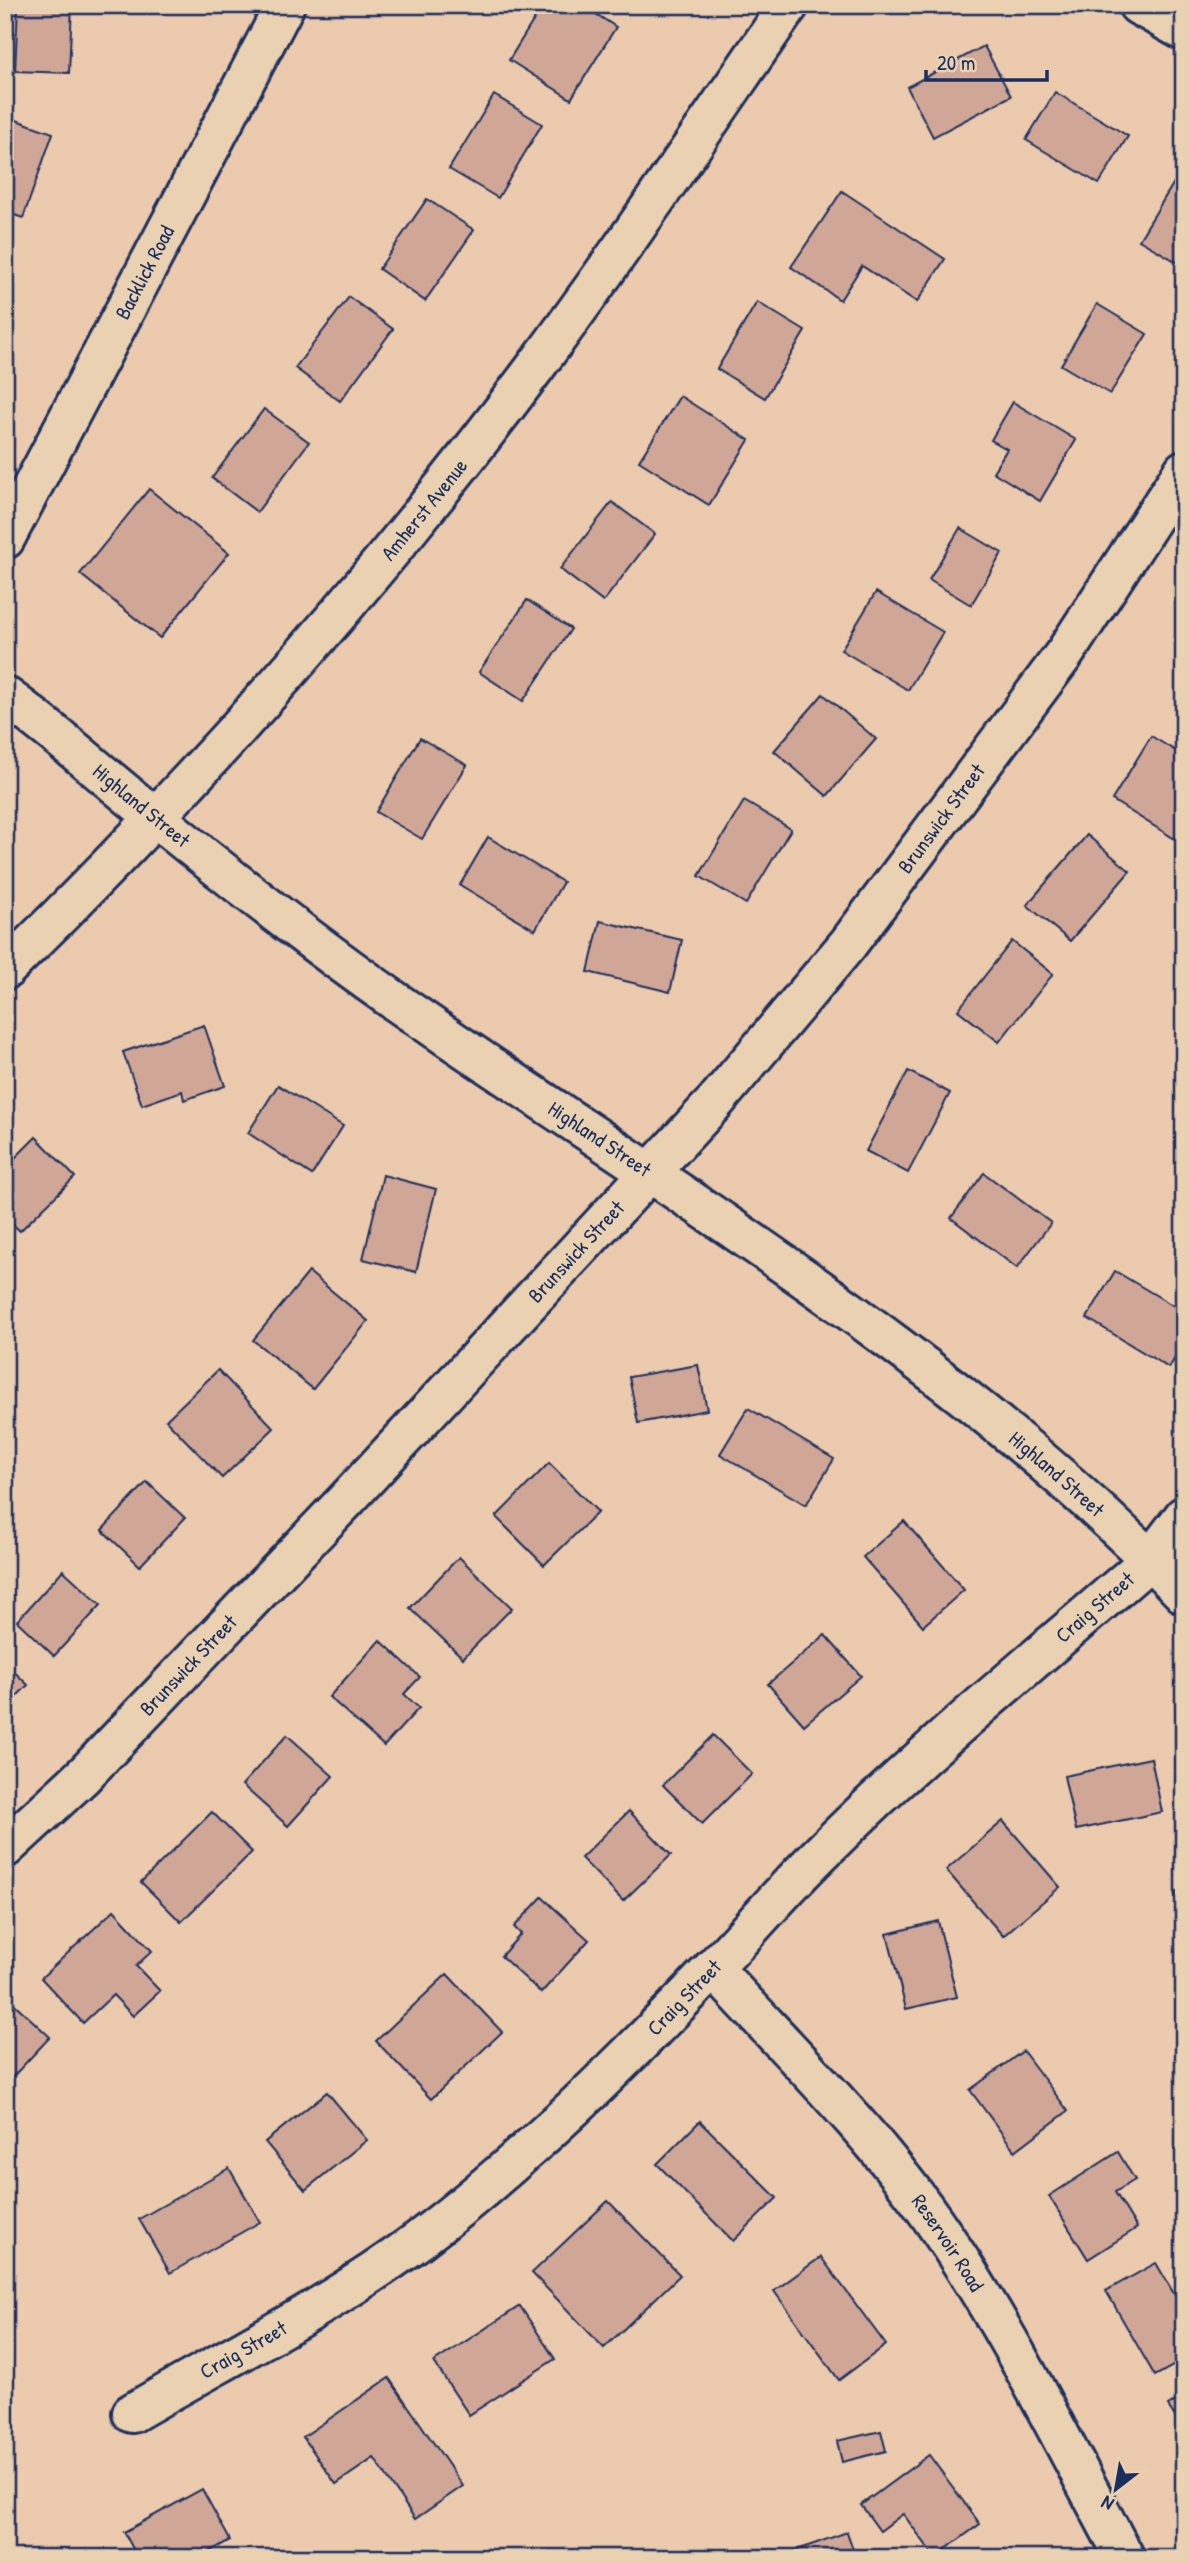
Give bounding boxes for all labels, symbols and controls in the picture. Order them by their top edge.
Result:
scale bar [926,38,1047,82]
text: 20 m [937,48,975,77]
street label: Backlick Road [108,220,181,324]
street label: Amherst Avenue [374,452,474,567]
street label: Highland Street [87,757,197,854]
street label: Brunswick Street [891,757,992,879]
street label: Highland Street [543,1094,658,1184]
street label: Brunswick Street [521,1193,631,1309]
street label: Highland Street [1003,1424,1111,1524]
street label: Craig Street [1049,1564,1141,1649]
street label: Brunswick Street [133,1607,244,1722]
street label: Craig Street [640,1952,728,2042]
street label: Reservoir Road [905,2188,991,2297]
street label: Craig Street [194,2313,293,2386]
north arrow [1080,2454,1150,2524]
text: N [1096,2490,1118,2517]

